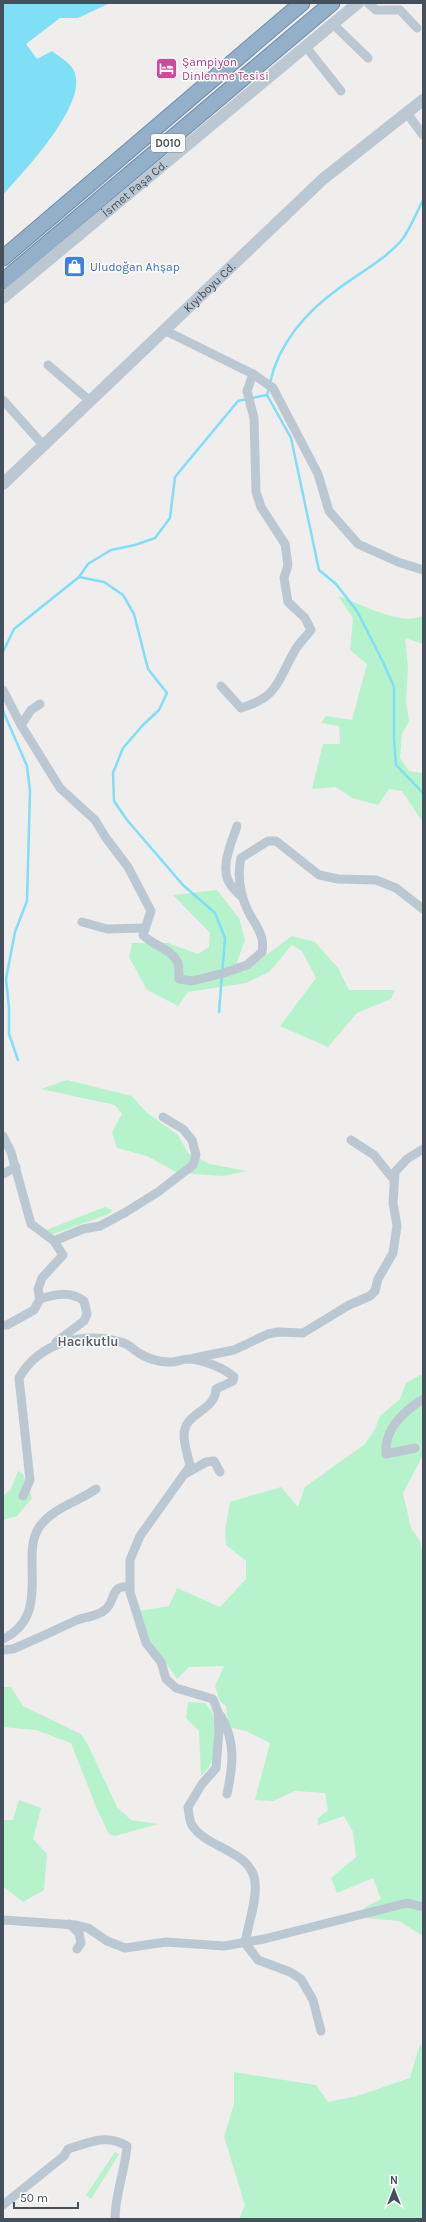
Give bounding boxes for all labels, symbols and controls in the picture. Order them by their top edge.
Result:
place label: Şampiyon Dinlenme Tesisi [182,55,269,83]
hotel icon: Şampiyon Dinlenme Tesisi [154,56,180,82]
road number: D010 [151,134,185,152]
street label: İsmet Paşa Cd. [99,158,170,220]
shop icon: Uludoǧan Ahşap [61,254,87,280]
street label: Kıyıboyu Cd. [181,259,238,315]
place label: Uludoǧan Ahşap [90,260,180,274]
district label: Hacıkutlu [57,1334,119,1349]
north arrow [374,2170,414,2210]
text: N [390,2174,398,2187]
scale bar [14,2184,78,2210]
text: 50 m [20,2191,48,2205]

